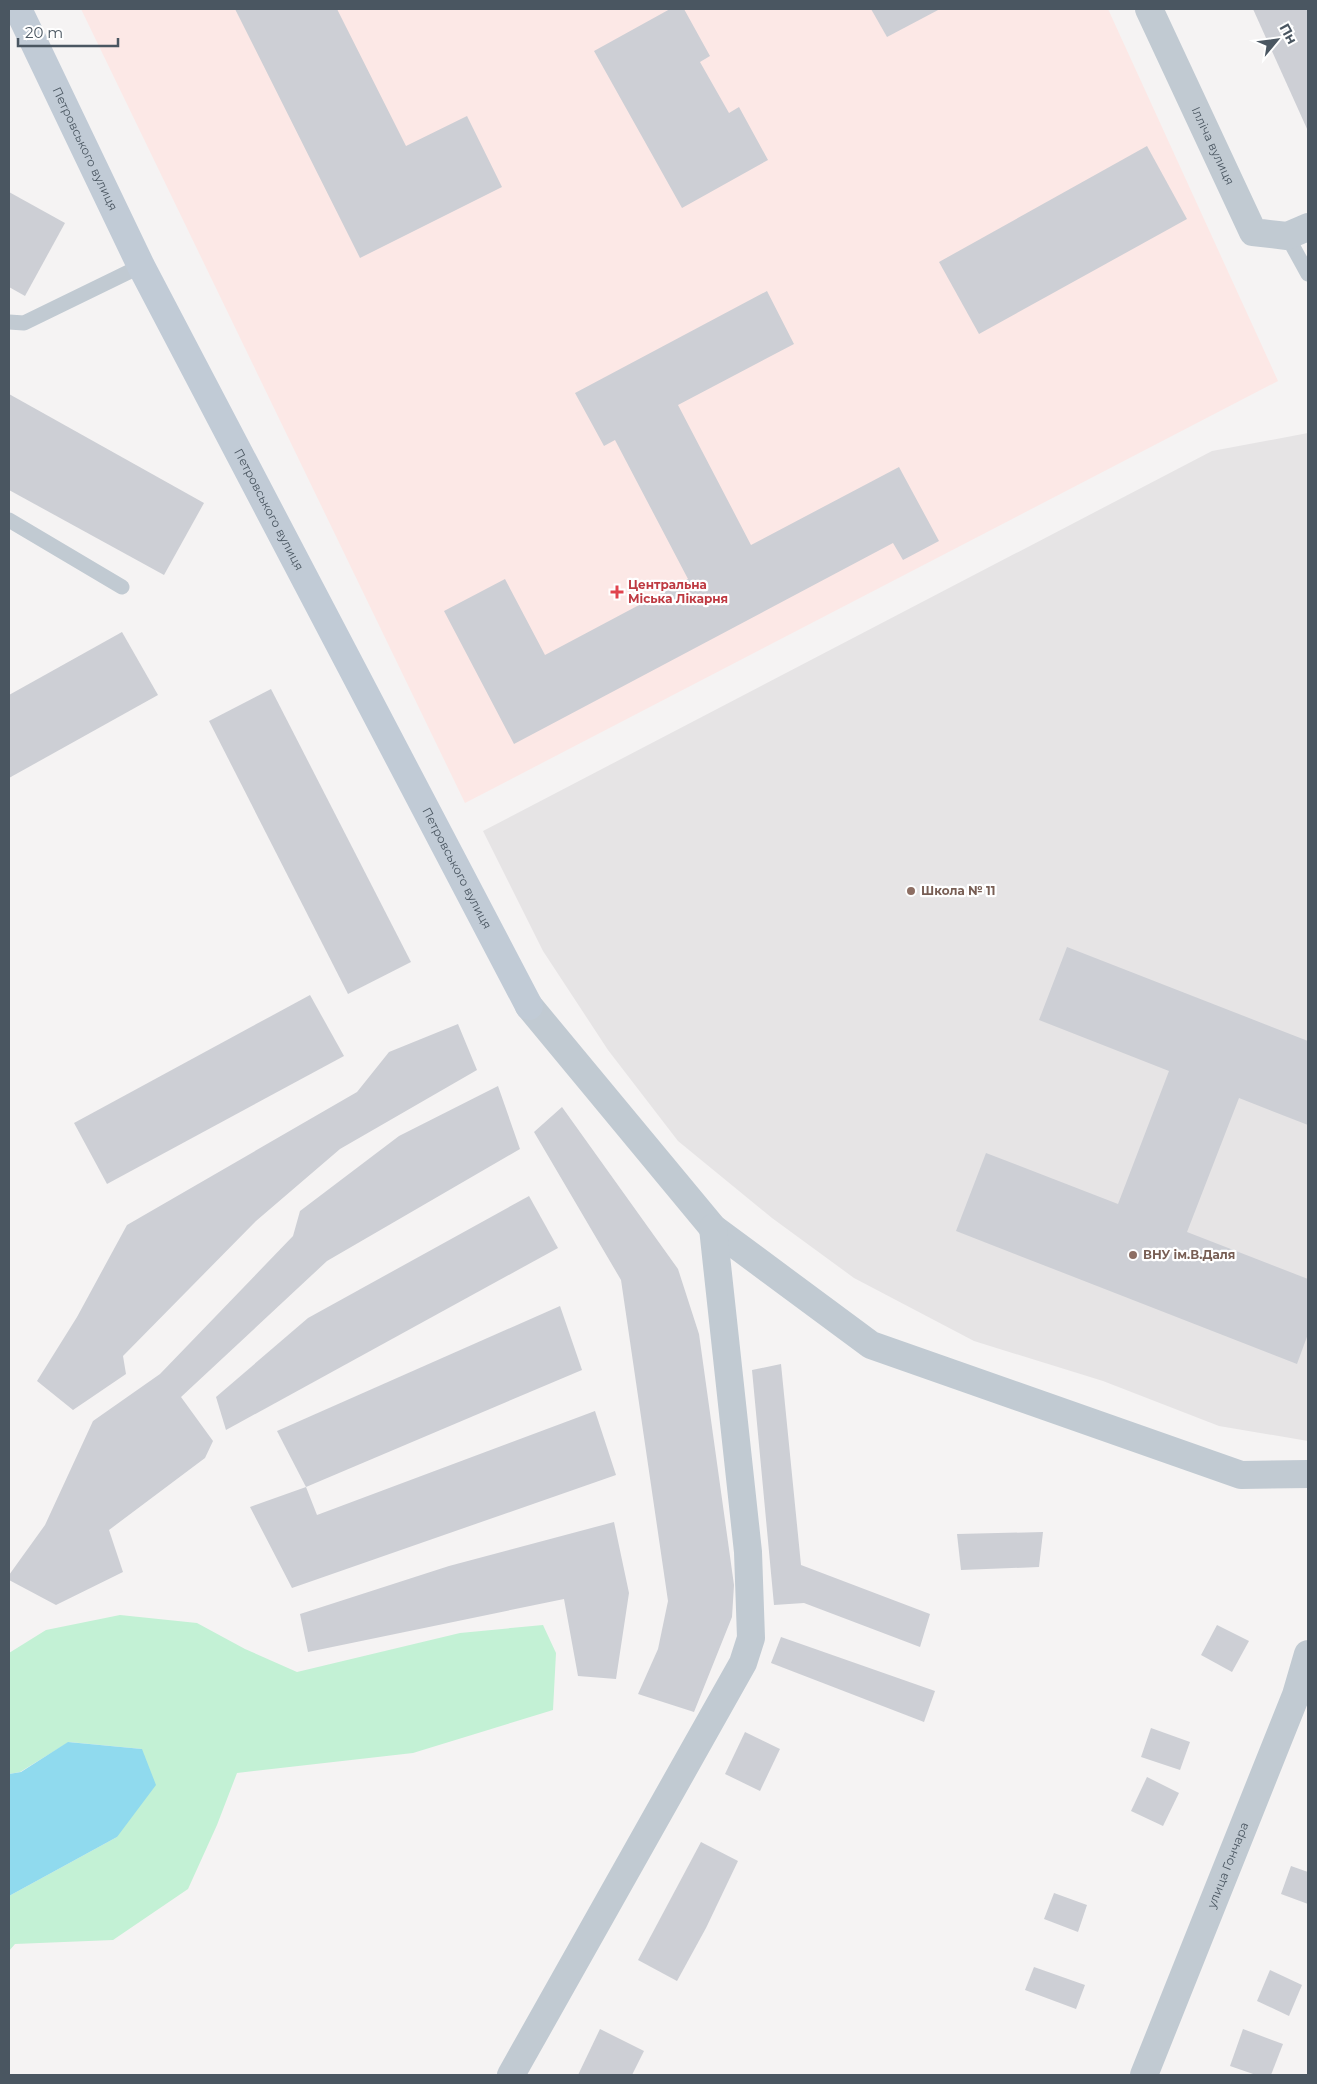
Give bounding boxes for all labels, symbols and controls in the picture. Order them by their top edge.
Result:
scale bar [18,15,118,47]
north arrow [1252,15,1302,65]
text: Пн [1275,20,1301,47]
text: 20 m [25,23,63,42]
street label: Петровського вулиця [49,84,121,213]
street label: Ілліча вулиця [1189,104,1238,187]
street label: Петровського вулиця [231,446,307,573]
place label: Центральна Міська Лікарня [628,577,728,606]
marker: Центральна Міська Лікарня [610,585,624,599]
street label: Петровського вулиця [419,805,495,931]
place label: Школа № 11 [921,883,996,898]
marker: Школа № 11 [905,885,917,897]
place label: ВНУ ім.В.Даля [1143,1247,1235,1262]
marker: ВНУ ім.В.Даля [1127,1249,1139,1261]
street label: улица Гончара [1203,1820,1251,1911]

